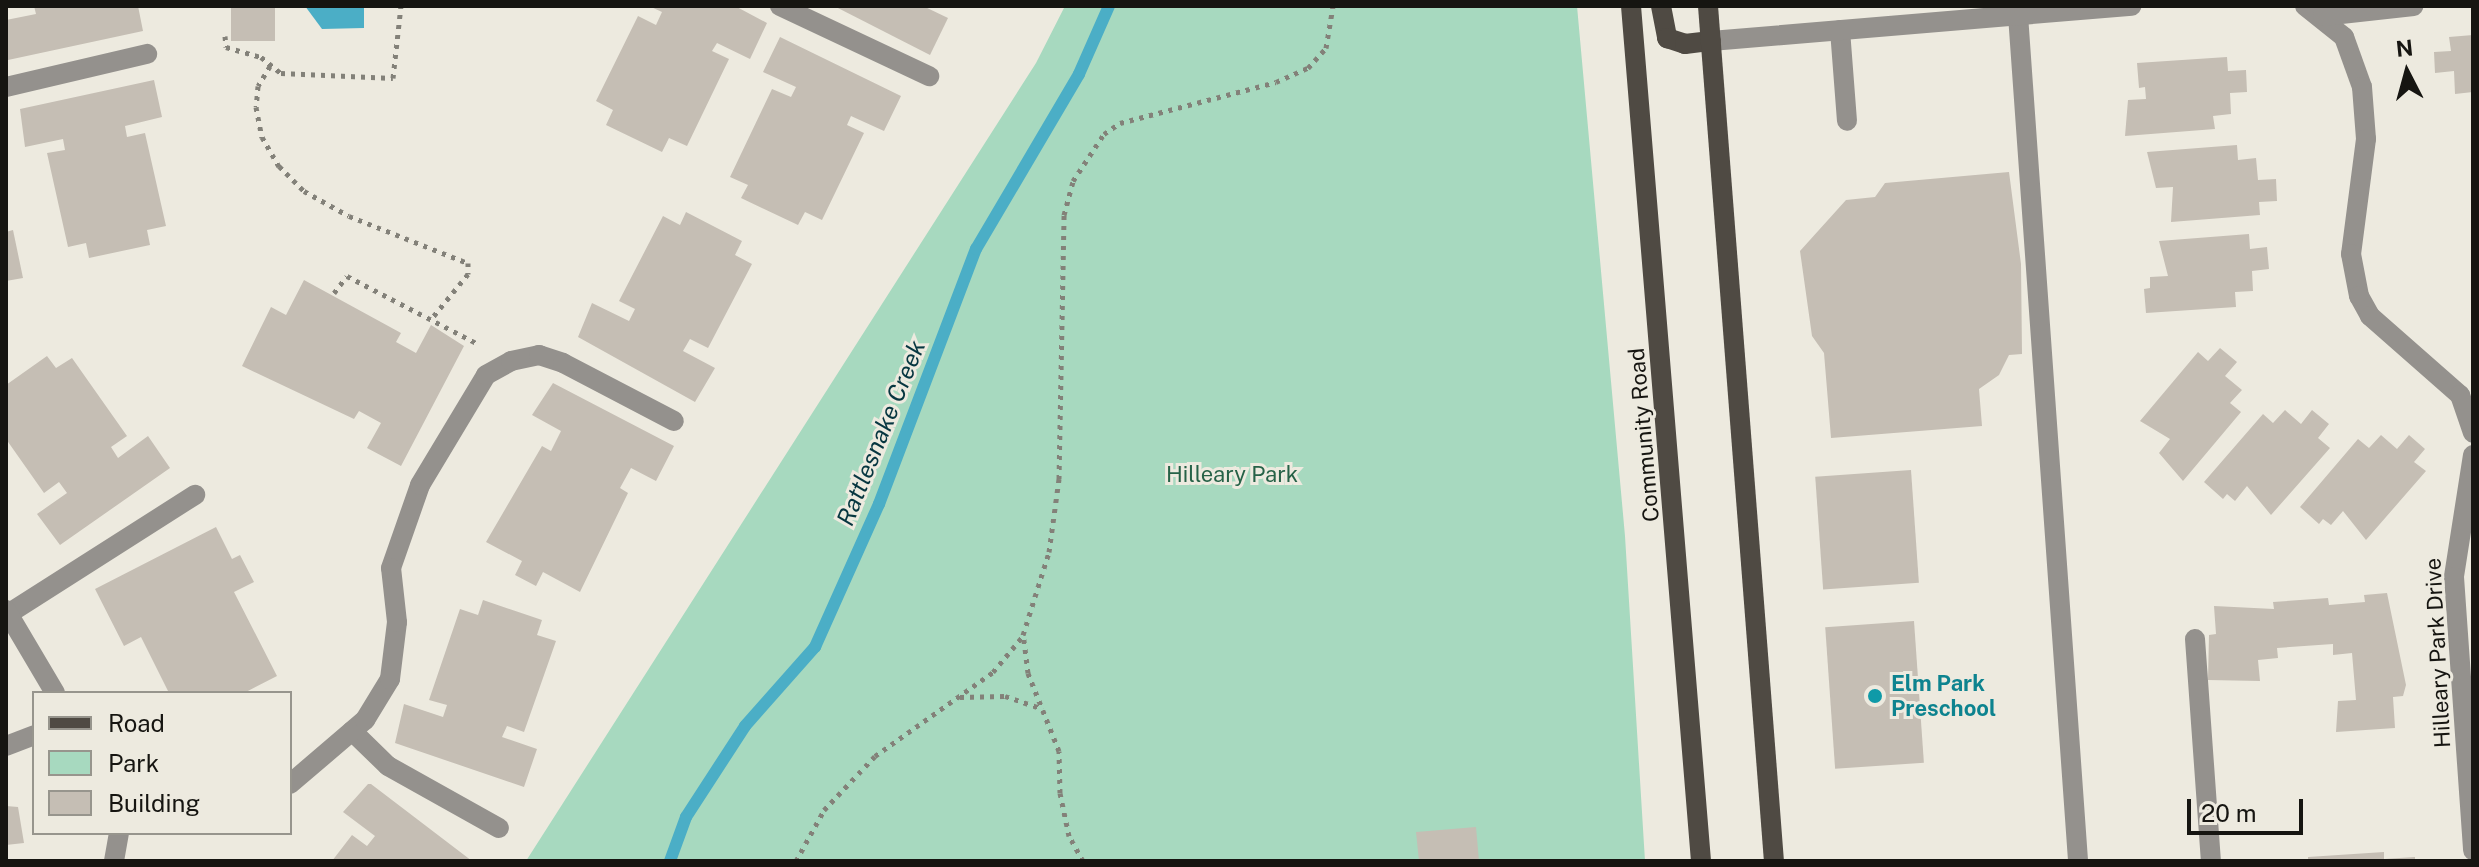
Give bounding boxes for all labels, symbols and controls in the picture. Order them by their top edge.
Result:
north arrow [2367,32,2447,112]
text: N [2395,34,2414,62]
water label: Rattlesnake Creek [831,336,931,530]
street label: Community Road [1623,347,1665,523]
park label: Hilleary Park [1166,462,1298,488]
street label: Hilleary Park Drive [2420,557,2456,749]
place label: Elm Park Preschool [1891,670,1996,722]
marker: Elm Park Preschool [1866,687,1884,705]
legend [32,691,292,835]
text: Road [108,709,165,737]
text: Park [108,749,159,777]
scale bar [2191,783,2307,833]
text: Building [108,789,200,817]
text: 20 m [2201,799,2257,827]

